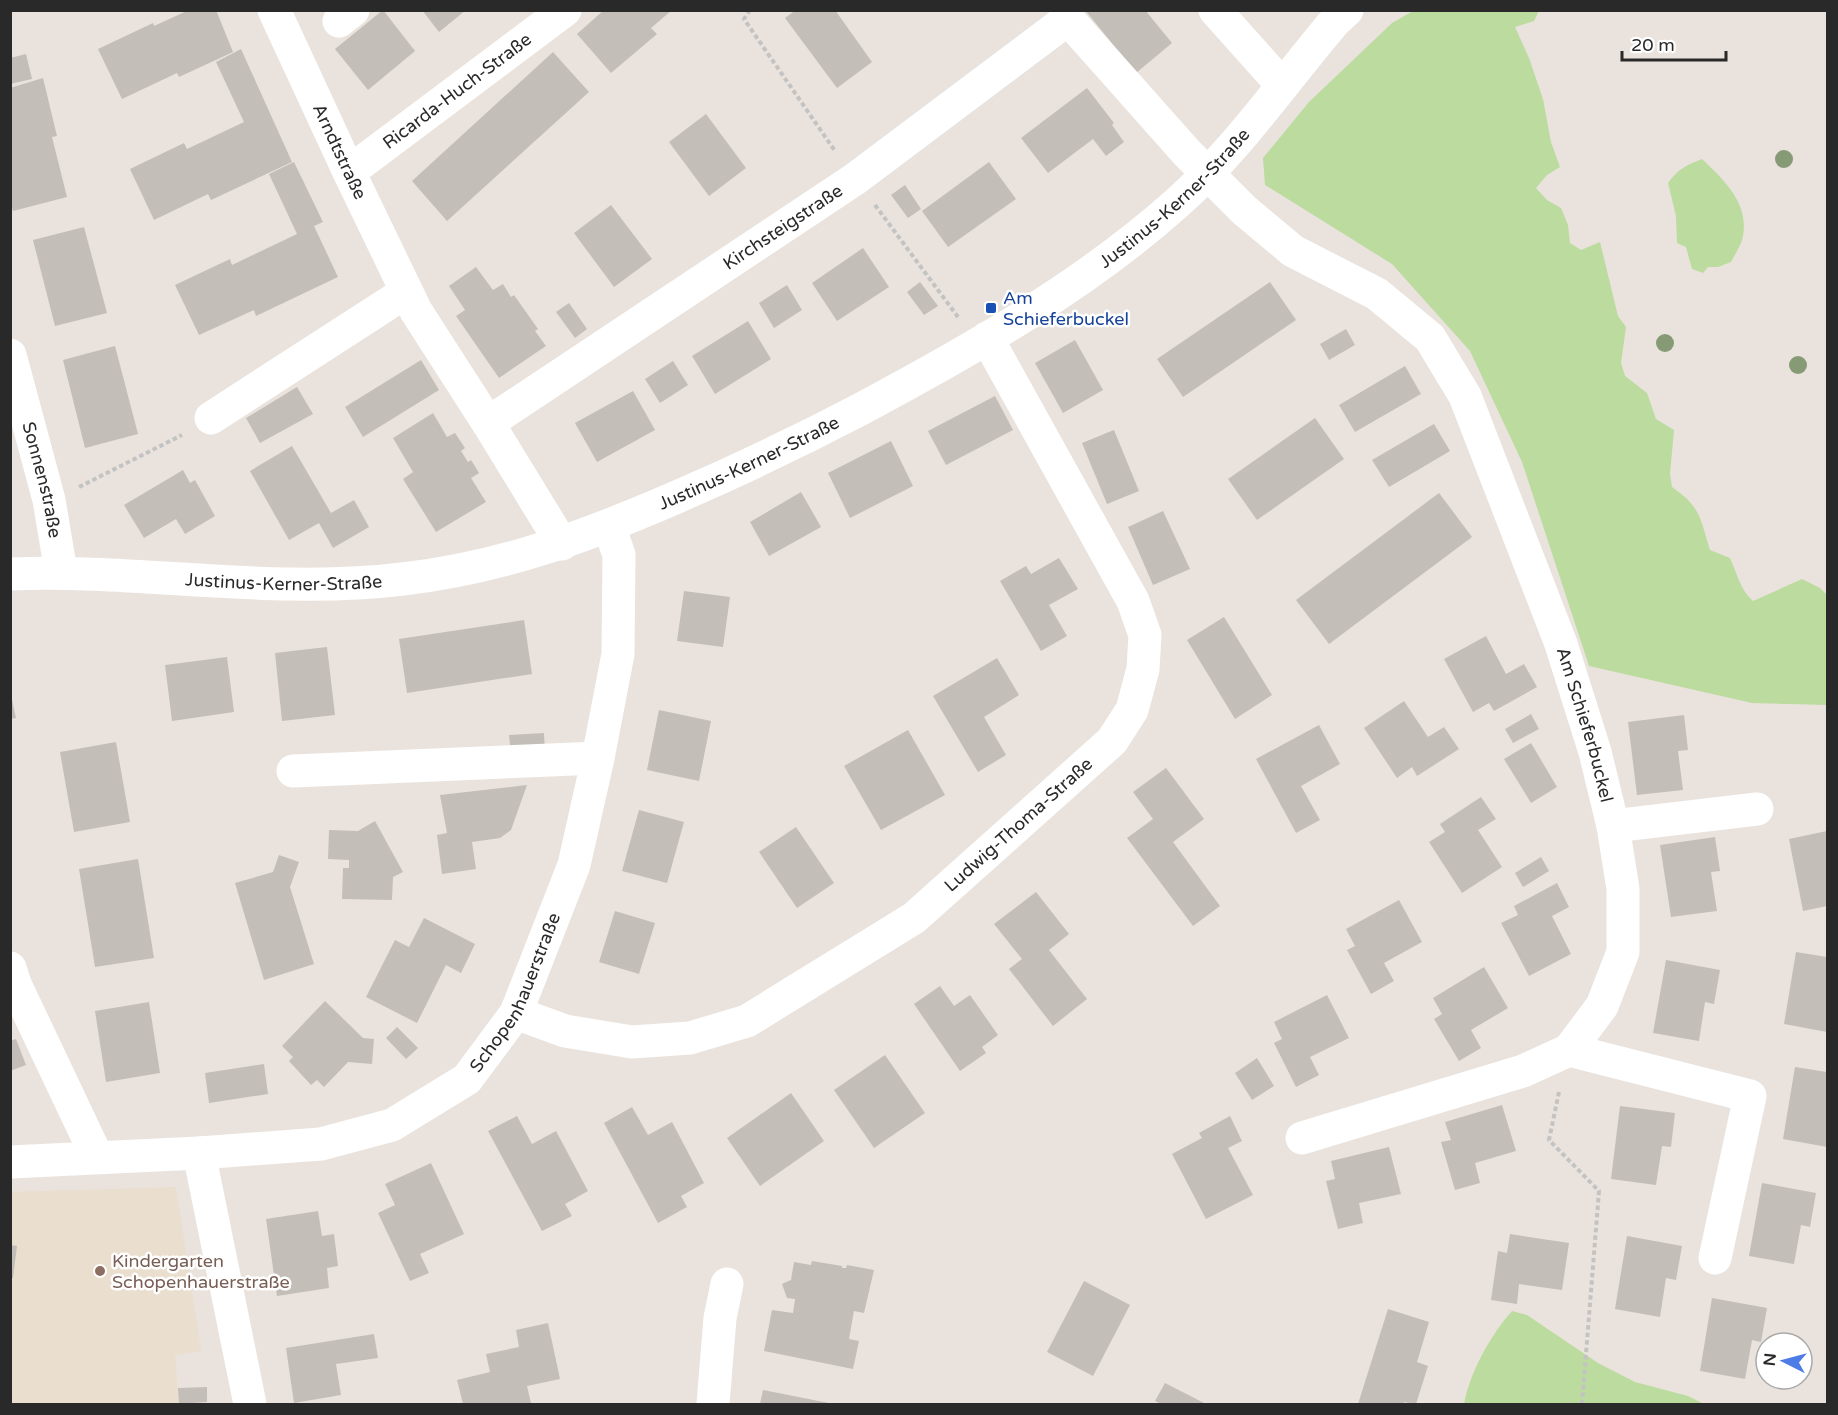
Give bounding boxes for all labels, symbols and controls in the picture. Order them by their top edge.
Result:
scale bar [1622,24,1726,62]
street label: Ricarda-Huch-Straße [378,28,536,154]
text: 20 m [1631,34,1675,56]
street label: Arndtstraße [308,100,372,203]
street label: Justinus-Kerner-Straße [1095,124,1254,273]
street label: Kirchsteigstraße [719,179,847,275]
place label: Am Schieferbuckel [1003,287,1129,330]
marker: Am Schieferbuckel [984,301,998,315]
street label: Justinus-Kerner-Straße [655,411,843,515]
street label: Sonnenstraße [17,419,66,540]
street label: Justinus-Kerner-Straße [185,568,383,595]
street label: Am Schieferbuckel [1552,644,1618,805]
street label: Ludwig-Thoma-Straße [940,753,1097,897]
street label: Schopenhauerstraße [465,910,565,1077]
place label: Kindergarten Schopenhauerstraße [112,1250,290,1293]
marker: Kindergarten Schopenhauerstraße [93,1264,107,1278]
north arrow [1754,1331,1814,1391]
text: N [1759,1352,1781,1367]

